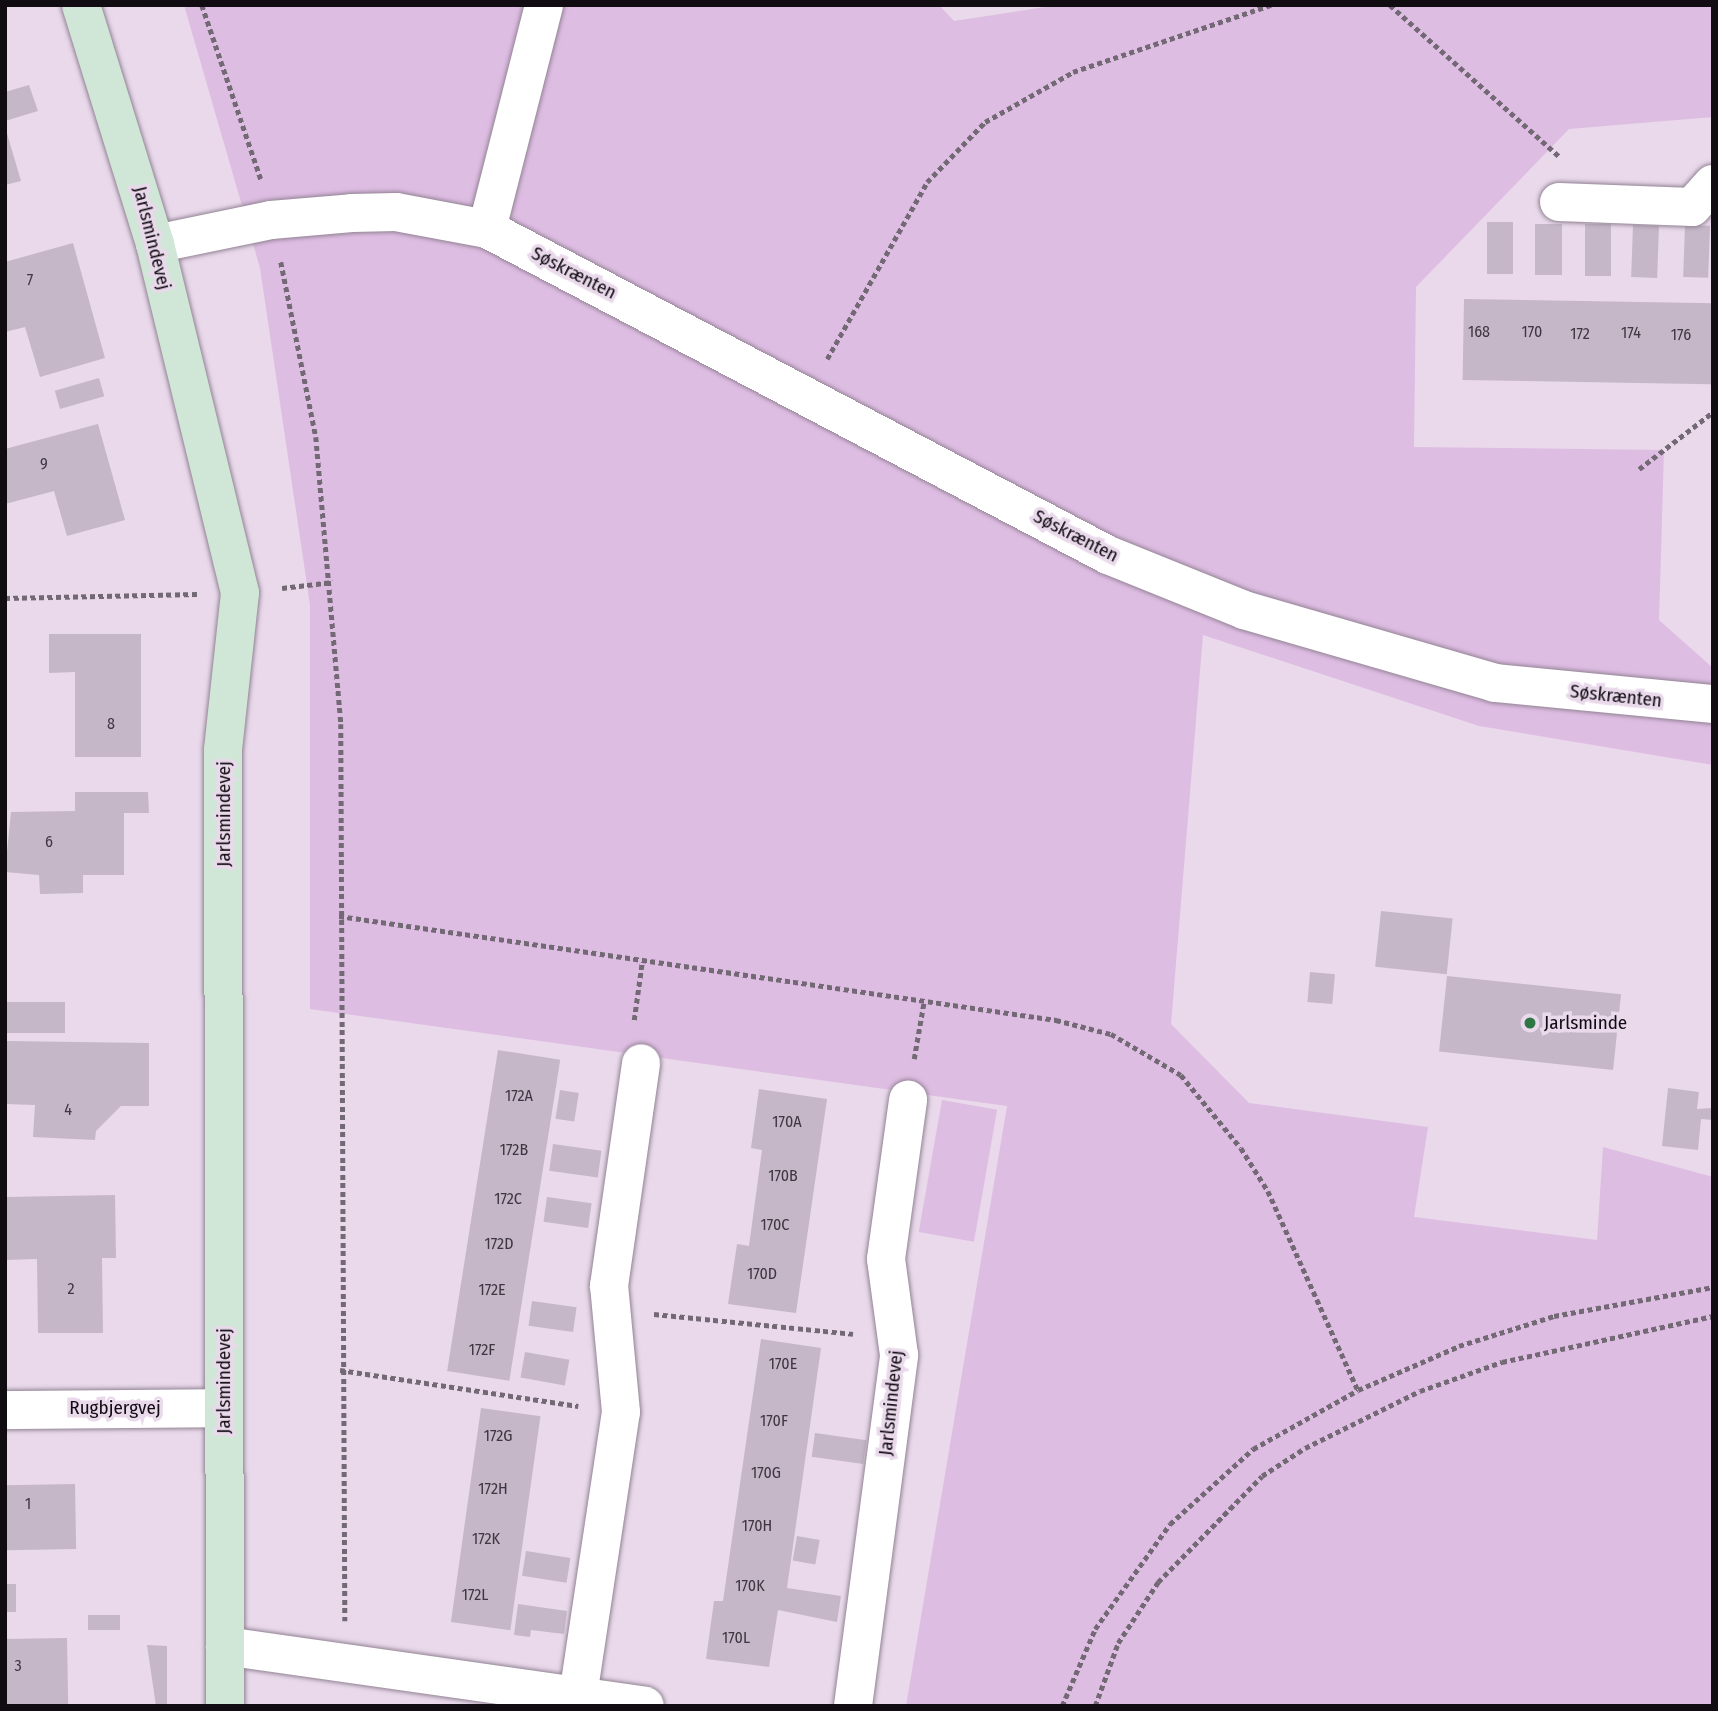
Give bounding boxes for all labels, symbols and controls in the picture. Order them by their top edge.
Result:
street label: Jarlsmindevej [128,184,176,292]
street label: Søskrænten [528,242,620,304]
house number: 7 [27,270,33,290]
house number: 168 [1468,322,1490,342]
house number: 170 [1522,322,1542,342]
house number: 174 [1621,323,1641,343]
house number: 172 [1570,324,1590,344]
house number: 176 [1671,325,1691,345]
house number: 9 [40,454,48,474]
street label: Søskrænten [1030,505,1122,567]
street label: Søskrænten [1569,680,1663,712]
house number: 8 [107,714,115,734]
street label: Jarlsmindevej [213,761,235,867]
house number: 6 [45,832,53,852]
place label: Jarlsminde [1544,1012,1627,1034]
marker: Jarlsminde [1522,1015,1538,1031]
house number: 172A [505,1086,533,1106]
house number: 4 [64,1100,72,1120]
house number: 170A [772,1112,802,1132]
house number: 172B [500,1140,528,1160]
house number: 170B [768,1166,798,1186]
house number: 172C [494,1189,522,1209]
house number: 170C [760,1215,790,1235]
house number: 172D [485,1234,513,1254]
house number: 170D [747,1264,777,1284]
house number: 2 [67,1279,75,1299]
house number: 172E [478,1280,506,1300]
street label: Jarlsmindevej [213,1328,235,1434]
house number: 172F [469,1340,495,1360]
street label: Jarlsmindevej [874,1349,908,1457]
house number: 170E [769,1354,797,1374]
street label: Rugbjergvej [69,1397,161,1419]
house number: 170F [760,1411,788,1431]
house number: 172G [484,1426,512,1446]
house number: 170G [751,1463,781,1483]
house number: 172H [478,1479,508,1499]
house number: 1 [25,1494,31,1514]
house number: 170H [742,1516,772,1536]
house number: 172K [472,1529,500,1549]
house number: 170K [735,1576,765,1596]
house number: 172L [462,1585,488,1605]
house number: 170L [722,1628,750,1648]
house number: 3 [14,1656,22,1676]

